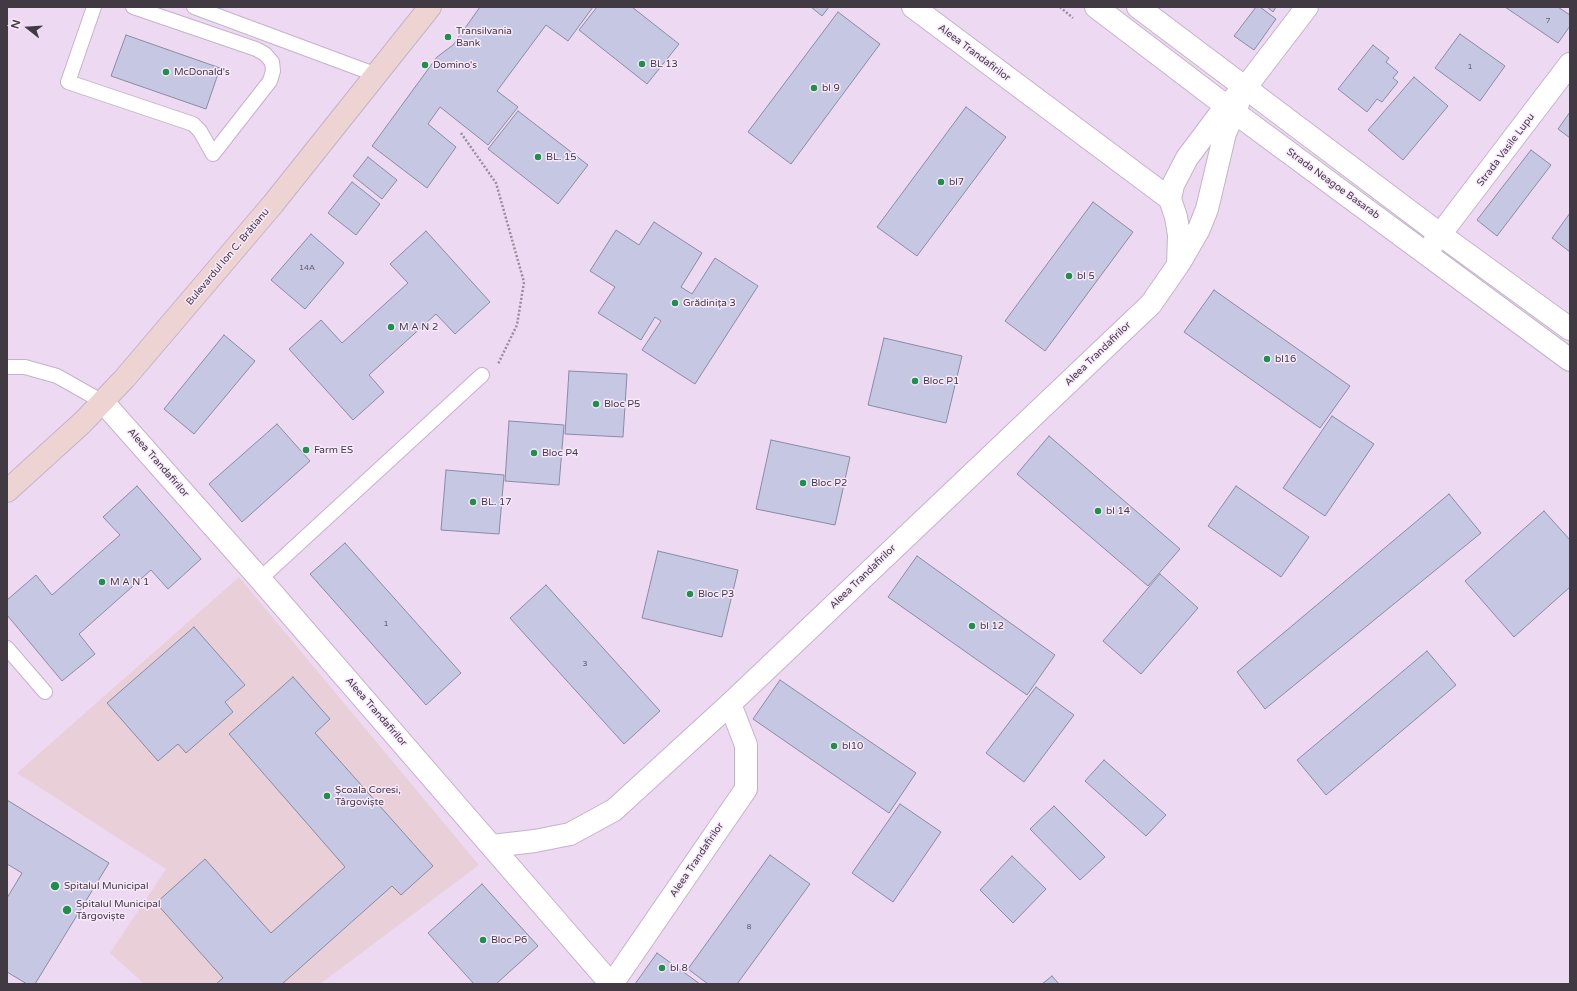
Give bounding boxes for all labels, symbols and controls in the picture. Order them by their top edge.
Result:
north arrow [8,8,48,48]
house number: 7 [1545,16,1551,26]
text: N [9,18,24,30]
street label: Aleea Trandafirilor [936,22,1012,84]
place label: Transilvania Bank [456,25,512,48]
marker: Transilvania Bank [443,32,453,42]
place label: BL 13 [650,58,678,70]
place label: Domino's [433,59,477,71]
marker: BL 13 [637,59,647,69]
marker: Domino's [420,60,430,70]
house number: 1 [1467,62,1473,72]
place label: McDonald's [174,66,230,78]
marker: McDonald's [161,67,171,77]
place label: bl 9 [822,82,840,94]
marker: bl 9 [809,83,819,93]
street label: Strada Vasile Lupu [1475,111,1537,189]
street label: Strada Neagoe Basarab [1284,146,1382,222]
place label: BL. 15 [546,151,576,163]
marker: BL. 15 [533,152,543,162]
place label: bl7 [949,176,964,188]
marker: bl7 [936,177,946,187]
street label: Bulevardul Ion C. Brătianu [184,206,272,308]
house number: 14A [299,263,315,273]
place label: bl 5 [1077,270,1095,282]
marker: bl 5 [1064,271,1074,281]
place label: Grădinița 3 [683,297,736,309]
marker: Grădinița 3 [670,298,680,308]
street label: Aleea Trandafirilor [1062,319,1134,389]
place label: M A N 2 [399,321,438,333]
marker: M A N 2 [386,322,396,332]
place label: bl16 [1275,353,1296,365]
marker: bl16 [1262,354,1272,364]
place label: Bloc P1 [923,375,959,387]
marker: Bloc P1 [910,376,920,386]
place label: Bloc P5 [604,398,640,410]
marker: Bloc P5 [591,399,601,409]
street label: Aleea Trandafirilor [125,426,191,500]
place label: Farm ES [314,444,353,456]
marker: Farm ES [301,445,311,455]
place label: Bloc P4 [542,447,578,459]
marker: Bloc P4 [529,448,539,458]
place label: Bloc P2 [811,477,847,489]
marker: Bloc P2 [798,478,808,488]
place label: BL. 17 [481,496,511,508]
marker: BL. 17 [468,497,478,507]
place label: bl 14 [1106,505,1130,517]
marker: bl 14 [1093,506,1103,516]
street label: Aleea Trandafirilor [827,542,899,612]
place label: M A N 1 [110,576,149,588]
marker: M A N 1 [97,577,107,587]
place label: Bloc P3 [698,588,734,600]
marker: Bloc P3 [685,589,695,599]
house number: 1 [383,619,389,629]
place label: bl 12 [980,620,1004,632]
marker: bl 12 [967,621,977,631]
house number: 3 [582,659,588,669]
street label: Aleea Trandafirilor [343,675,409,749]
place label: bl10 [842,740,863,752]
marker: bl10 [829,741,839,751]
place label: Școala Coresi, Târgoviște [335,784,401,808]
marker: Școala Coresi, Târgoviște [322,791,332,801]
street label: Aleea Trandafirilor [668,820,726,900]
marker: Spitalul Municipal [49,880,61,892]
place label: Spitalul Municipal [64,880,148,892]
place label: Spitalul Municipal Târgoviște [76,898,160,922]
marker: Spitalul Municipal Târgoviște [61,904,73,916]
house number: 8 [746,922,752,932]
place label: Bloc P6 [491,934,527,946]
marker: Bloc P6 [478,935,488,945]
place label: bl 8 [670,962,688,974]
marker: bl 8 [657,963,667,973]

